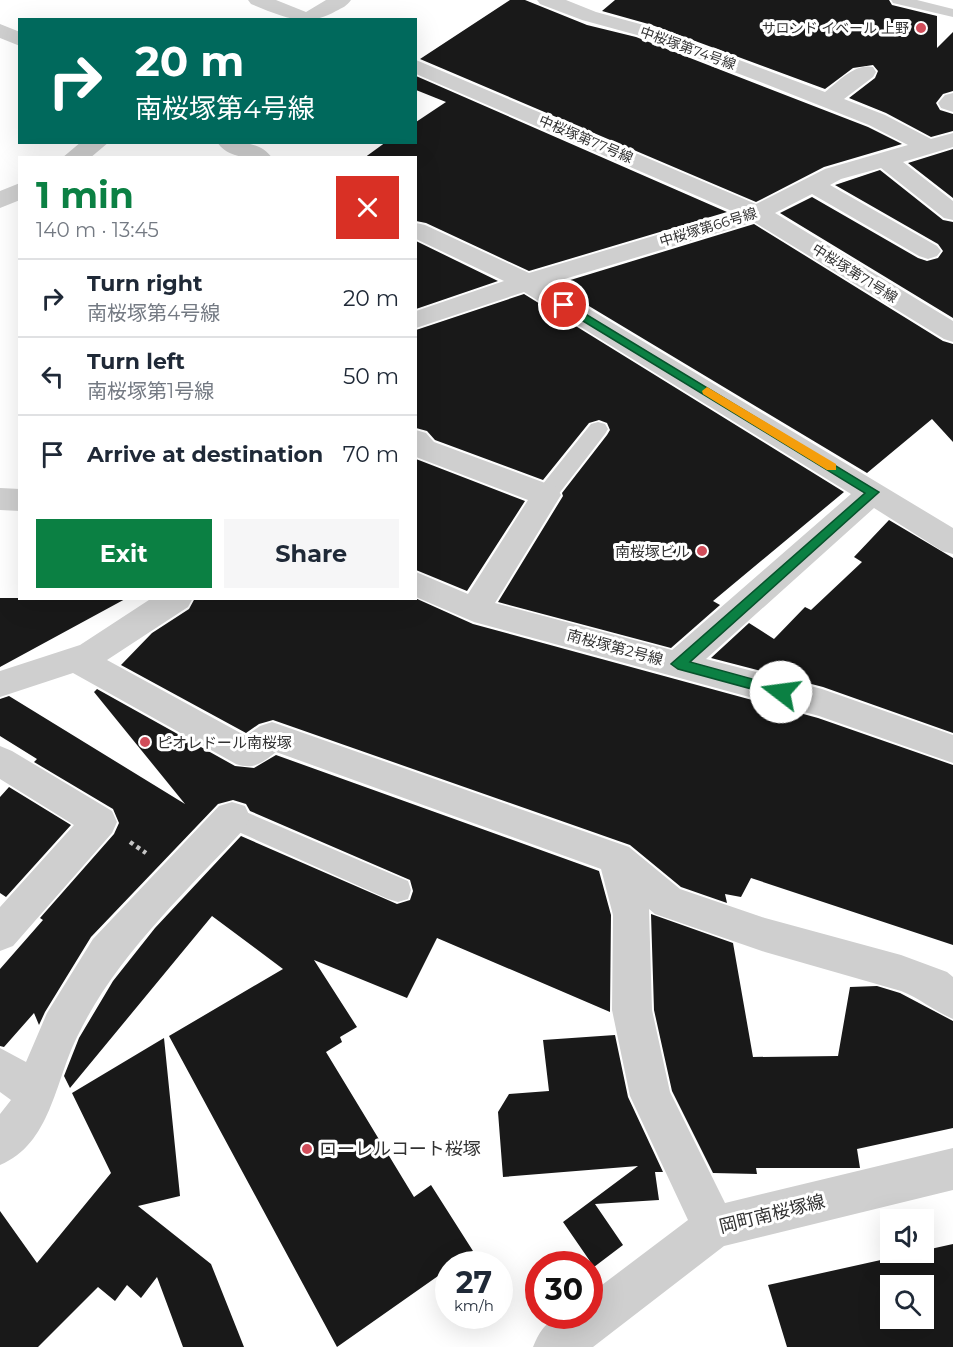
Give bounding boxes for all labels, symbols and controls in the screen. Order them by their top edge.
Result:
place label: サロンド イベール 上野 [762,19,909,37]
marker: サロンド イベール 上野 [914,21,928,35]
street label: 中桜塚第74号線 [638,22,738,74]
text: 20 m [135,35,244,87]
icon: right [36,42,114,120]
text: 南桜塚第4号線 [135,92,315,125]
street label: 中桜塚第77号線 [536,111,636,167]
text: 1 min [36,173,134,217]
button: close [336,176,399,239]
street label: 中桜塚第66号線 [657,204,759,250]
text: 140 m · 13:45 [36,218,159,242]
street label: 中桜塚第71号線 [809,240,901,306]
text: Turn right [87,270,202,297]
pin [538,279,589,330]
icon: right [36,282,69,315]
text: 20 m [343,285,399,312]
icon: arrive [547,288,580,321]
text: 南桜塚第4号線 [87,301,220,325]
text: Turn left [87,348,185,375]
icon: left [36,360,69,393]
text: 50 m [343,363,399,390]
text: 南桜塚第1号線 [87,379,214,403]
icon: arrive [36,438,69,471]
text: Arrive at destination [87,441,323,468]
text: 70 m [343,441,399,468]
button: Exit [36,519,212,588]
button: Share [224,519,399,588]
place label: 南桜塚ビル [615,542,690,561]
marker: 南桜塚ビル [695,544,709,558]
street label: 南桜塚第2号線 [565,625,665,669]
position arrow [749,660,813,724]
place label: ピオレドール南桜塚 [157,733,292,752]
marker: ピオレドール南桜塚 [138,735,152,749]
place label: ローレルコート桜塚 [319,1138,481,1160]
marker: ローレルコート桜塚 [300,1142,314,1156]
street label: 岡町南桜塚線 [717,1190,827,1238]
map controls [880,1209,934,1329]
button: sound [880,1209,934,1263]
speed limit sign: 30 [525,1251,603,1329]
text: 27 [456,1264,492,1301]
button: search [880,1275,934,1329]
text: km/h [454,1296,494,1315]

